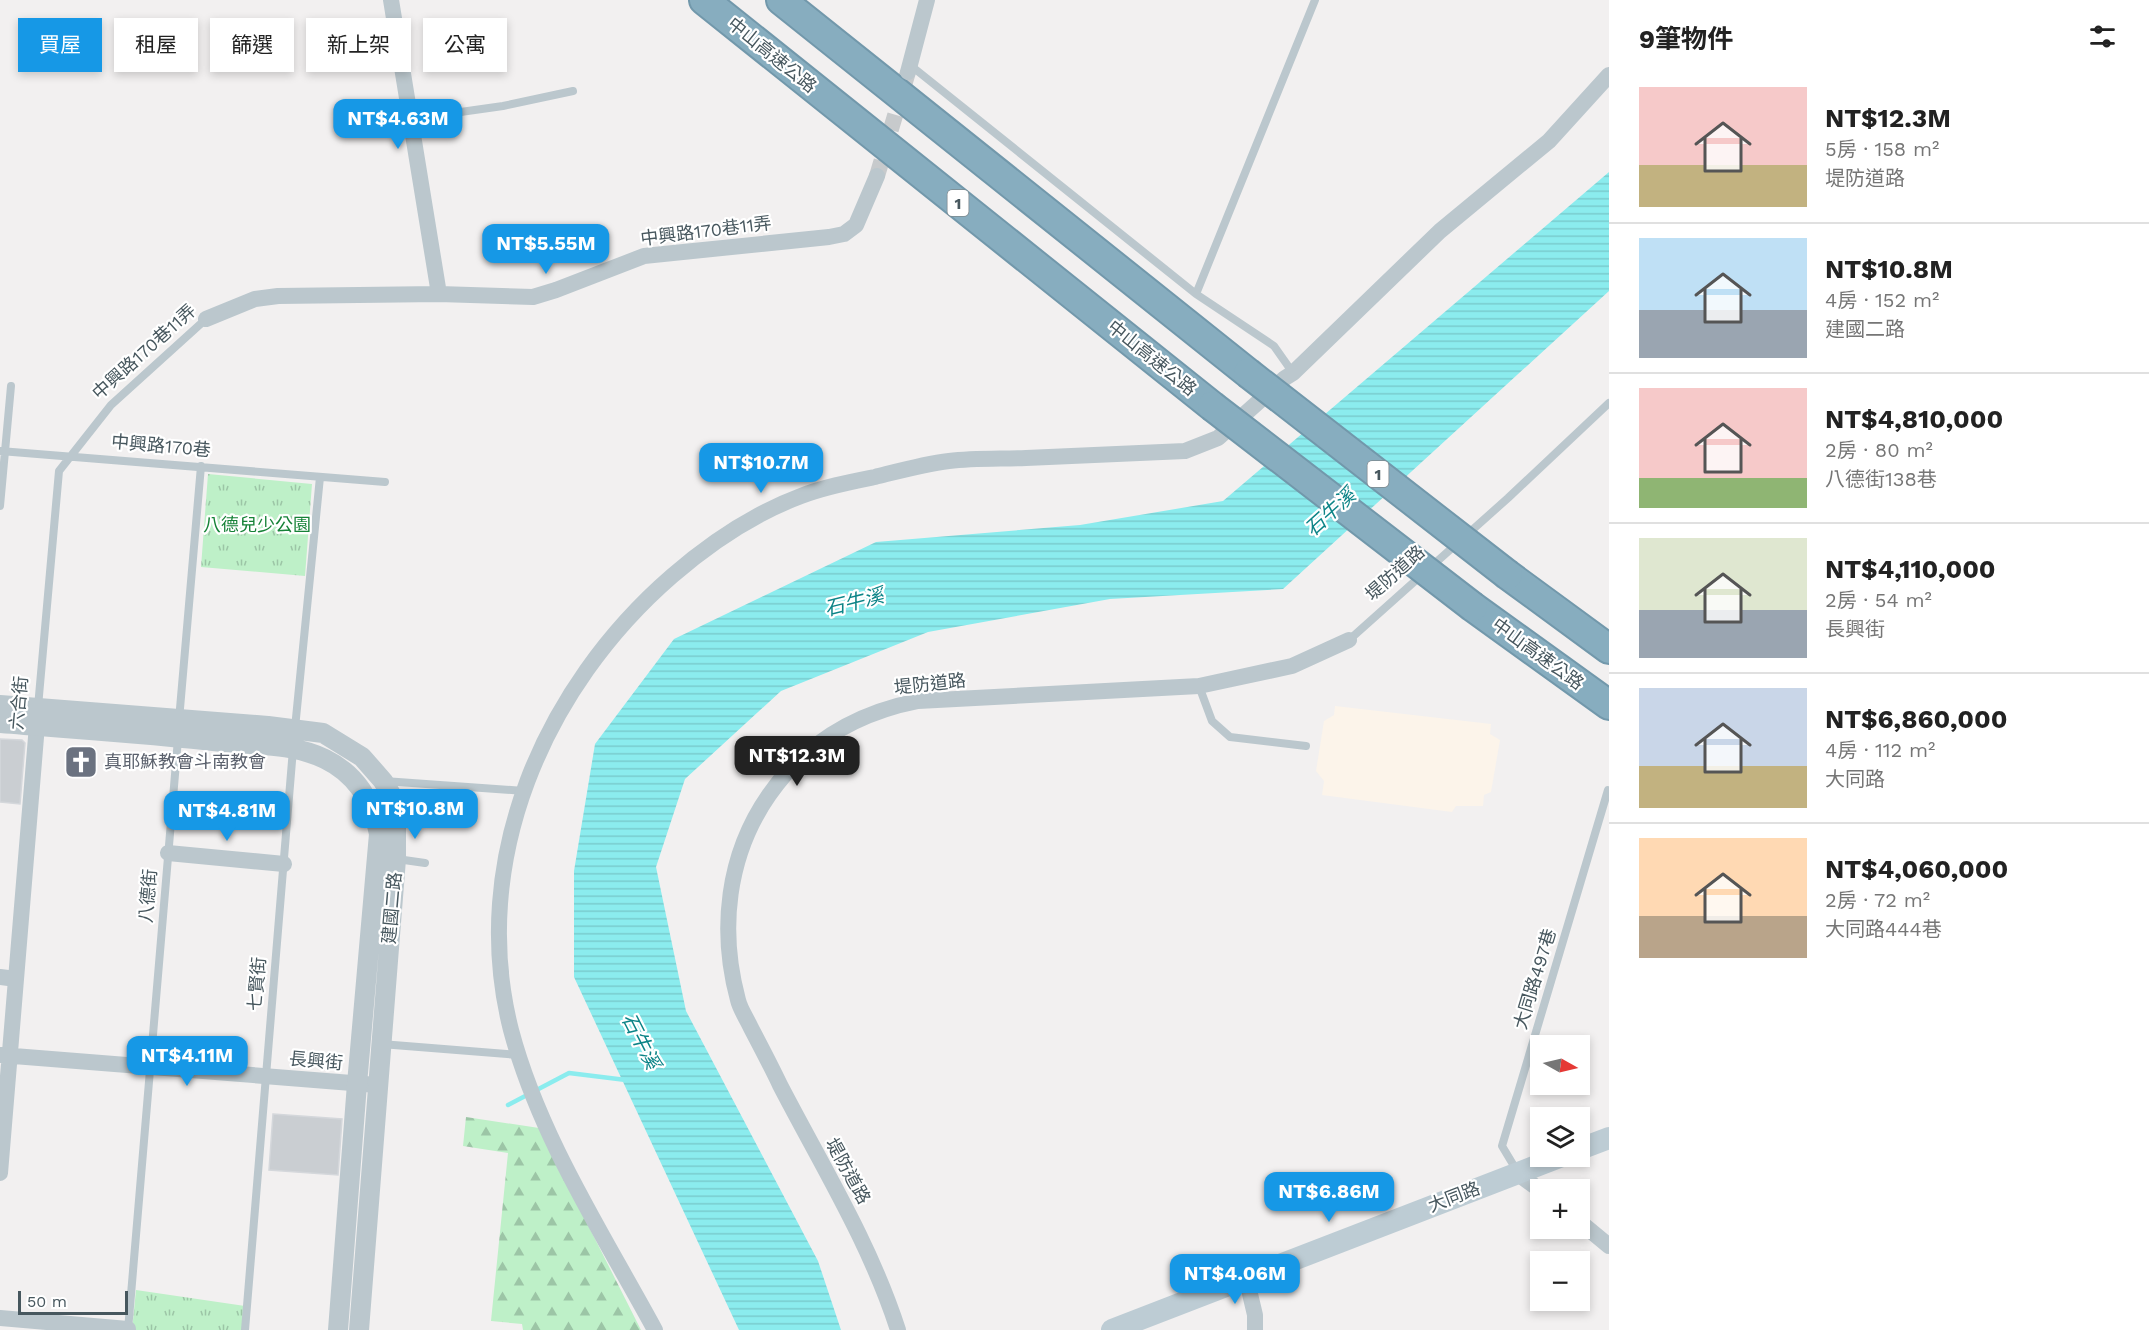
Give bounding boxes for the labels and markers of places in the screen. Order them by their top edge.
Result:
pin: NT$4.63M [336,99,460,150]
pin: NT$5.55M [484,224,608,275]
pin: NT$10.7M [699,443,823,494]
pin: NT$12.3M [735,736,859,787]
church icon: 真耶穌教會斗南教會 [63,744,99,780]
place label: 真耶穌教會斗南教會 [104,751,266,772]
pin: NT$10.8M [353,789,477,840]
pin: NT$4.81M [165,791,289,842]
pin: NT$4.11M [125,1036,249,1087]
pin: NT$6.86M [1267,1172,1391,1223]
pin: NT$4.06M [1173,1254,1297,1305]

